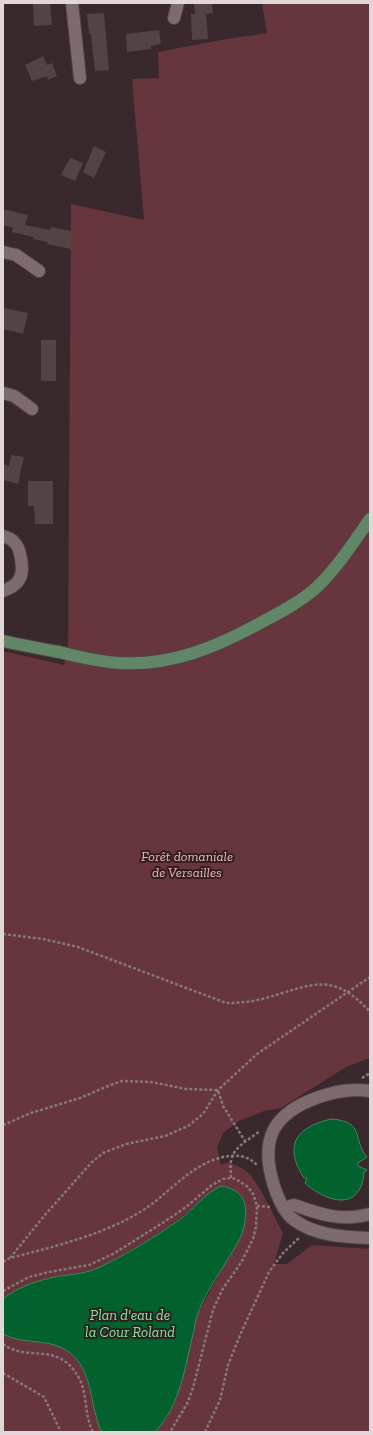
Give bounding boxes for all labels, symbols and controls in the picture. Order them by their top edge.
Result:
park label: Forêt domaniale de Versailles [141,848,233,881]
water label: Plan d'eau de la Cour Roland [85,1306,175,1341]

